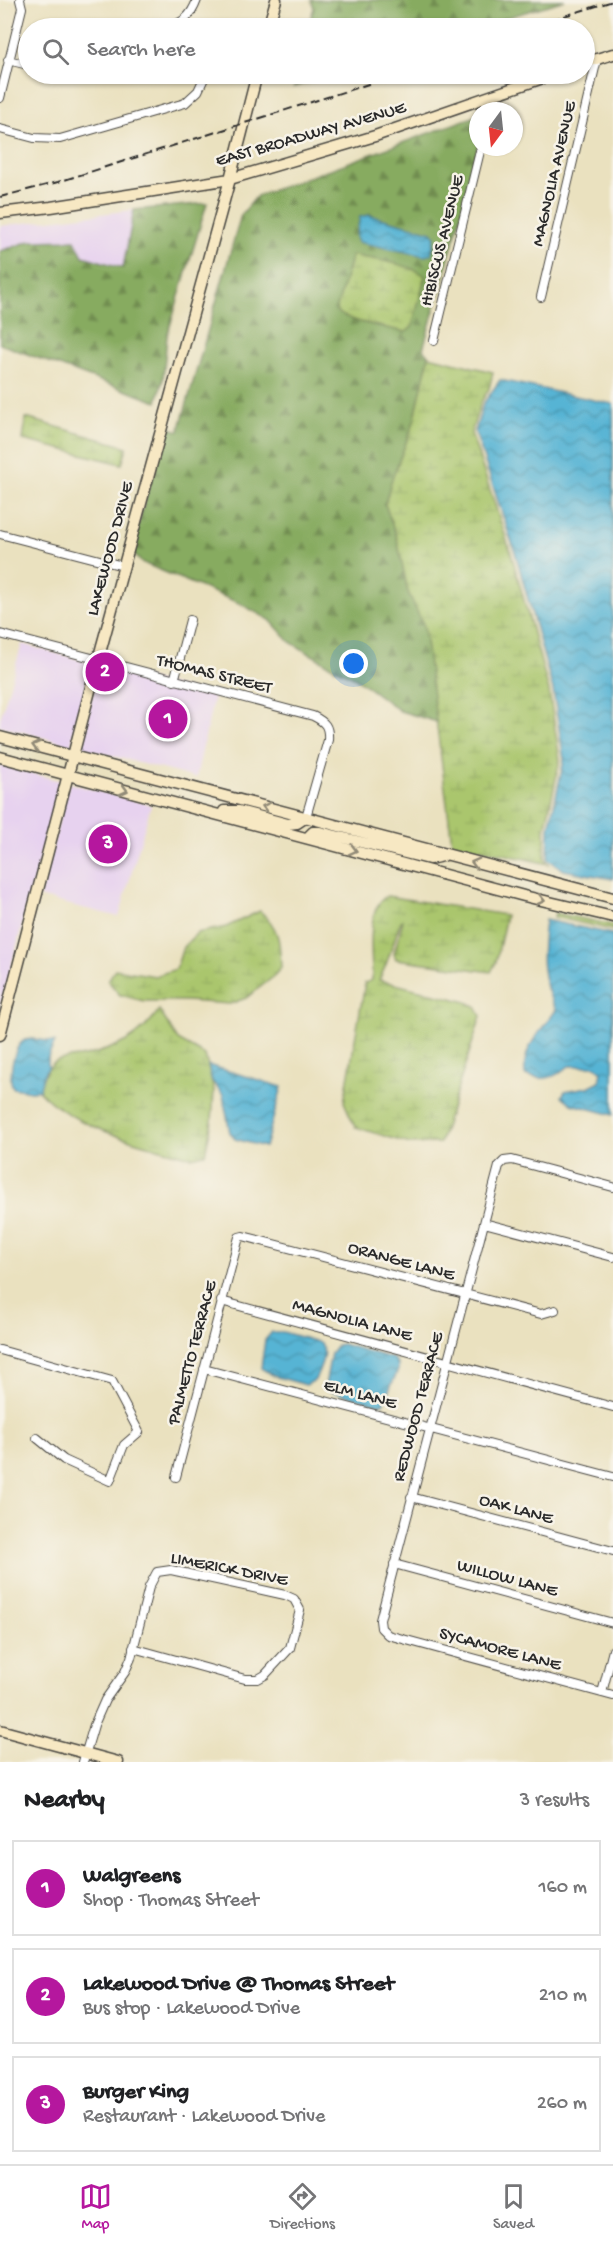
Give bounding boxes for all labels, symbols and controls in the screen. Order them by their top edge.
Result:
search box [18,18,595,84]
icon: search [39,35,72,68]
text: Search here [87,38,195,64]
street label: EAST BROADWAY AVENUE [213,98,409,172]
street label: MAGNOLIA AVENUE [528,99,582,248]
north arrow [469,102,523,156]
street label: HIBISCUS AVENUE [417,172,470,309]
street label: LAKEWOOD DRIVE [83,479,139,618]
your location [339,649,368,678]
pin: 2 [86,650,124,694]
street label: THOMAS STREET [153,650,275,700]
pin: 1 [148,696,188,742]
one-way arrow [31,741,42,753]
one-way arrow [119,782,129,795]
one-way arrow [262,802,272,814]
pin: 3 [88,822,128,866]
one-way arrow [347,843,358,855]
one-way arrow [470,858,481,870]
one-way arrow [536,893,546,906]
street label: ORANGE LANE [345,1238,457,1287]
street label: PALMETTO TERRACE [163,1278,223,1428]
street label: MAGNOLIA LANE [290,1295,415,1347]
street label: REDWOOD TERRACE [389,1329,449,1484]
street label: ELM LANE [321,1375,400,1415]
street label: OAK LANE [477,1490,556,1530]
street label: LIMERICK DRIVE [169,1548,290,1592]
street label: WILLOW LANE [454,1555,560,1603]
street label: SYCAMORE LANE [437,1624,564,1677]
text: Nearby [24,1786,105,1817]
text: 3 results [520,1790,589,1813]
text: Walgreens [83,1864,180,1890]
text: 1 [41,1877,50,1900]
text: 160 m [538,1877,587,1900]
text: Shop · Thomas Street [83,1890,259,1913]
text: Lakewood Drive @ Thomas Street [83,1972,394,1998]
text: 2 [41,1985,50,2008]
text: 210 m [539,1985,587,2008]
text: Bus stop · Lakewood Drive [83,1998,300,2021]
text: Burger King [83,2080,189,2106]
text: 3 [40,2093,51,2116]
text: 260 m [537,2093,587,2116]
text: Restaurant · Lakewood Drive [83,2106,325,2129]
tab: Map [79,2180,112,2235]
tab: Directions [270,2180,335,2235]
tab: Saved [493,2180,534,2235]

